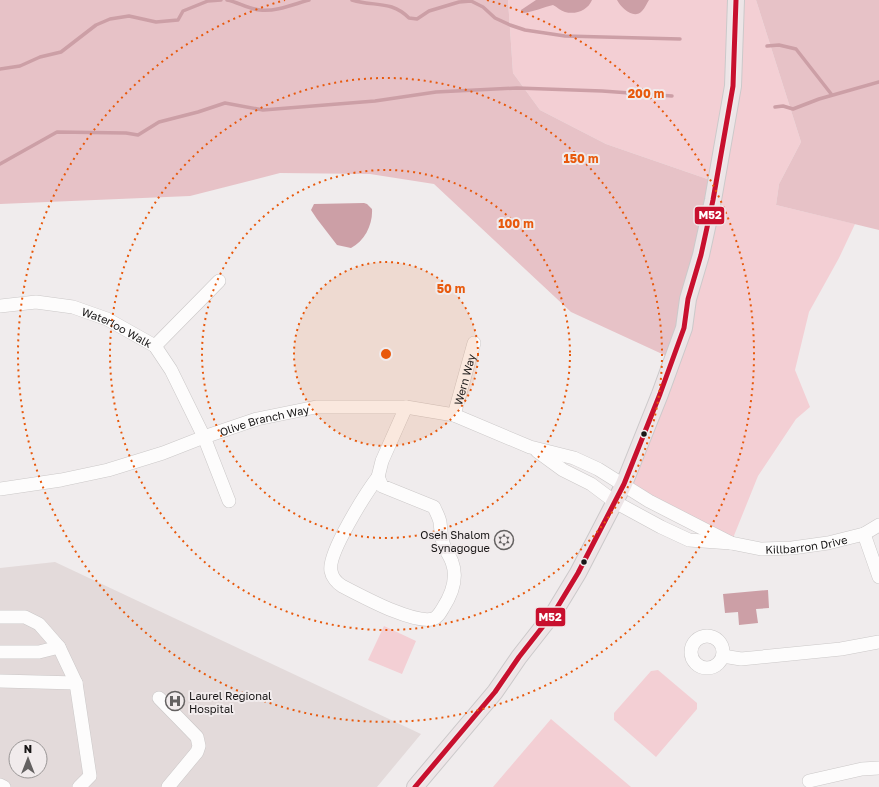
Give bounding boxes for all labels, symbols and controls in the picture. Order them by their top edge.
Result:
text: 200 m [628,86,664,101]
text: 150 m [564,151,598,166]
line badge: M52 [694,206,725,225]
text: M52 [698,208,722,221]
text: 100 m [498,216,534,231]
text: 50 m [437,281,465,296]
street label: Waterloo Walk [80,304,154,350]
centre of rings [379,347,393,361]
street label: Wern Way [451,352,477,406]
street label: Olive Branch Way [218,402,310,438]
unlabelled marker [639,429,649,439]
place label: Oseh Shalom Synagogue [420,528,490,554]
synagogue icon: Oseh Shalom Synagogue [493,529,515,551]
street label: Killbarron Drive [765,532,848,555]
unlabelled marker [579,557,589,567]
line badge: M52 [535,607,566,627]
text: M52 [538,610,562,623]
place label: Laurel Regional Hospital [189,689,272,715]
hospital icon: Laurel Regional Hospital [164,690,186,712]
north arrow [8,739,48,779]
text: N [24,742,32,755]

